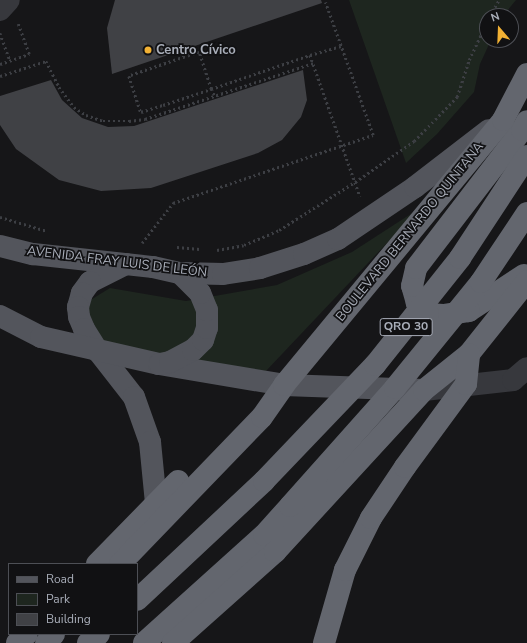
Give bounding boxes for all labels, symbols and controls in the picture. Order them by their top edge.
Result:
north arrow [479,8,519,48]
text: N [489,9,502,26]
place label: Centro Cívico [156,42,236,58]
marker: Centro Cívico [143,45,153,55]
street label: BOULEVARD BERNARDO QUINTANA [333,139,487,325]
street label: AVENIDA FRAY LUIS DE LEÓN [26,243,208,281]
road number: QRO 30 [379,317,433,337]
legend [8,563,138,635]
text: Road [46,571,74,587]
text: Park [46,591,70,607]
text: Building [46,611,91,627]

